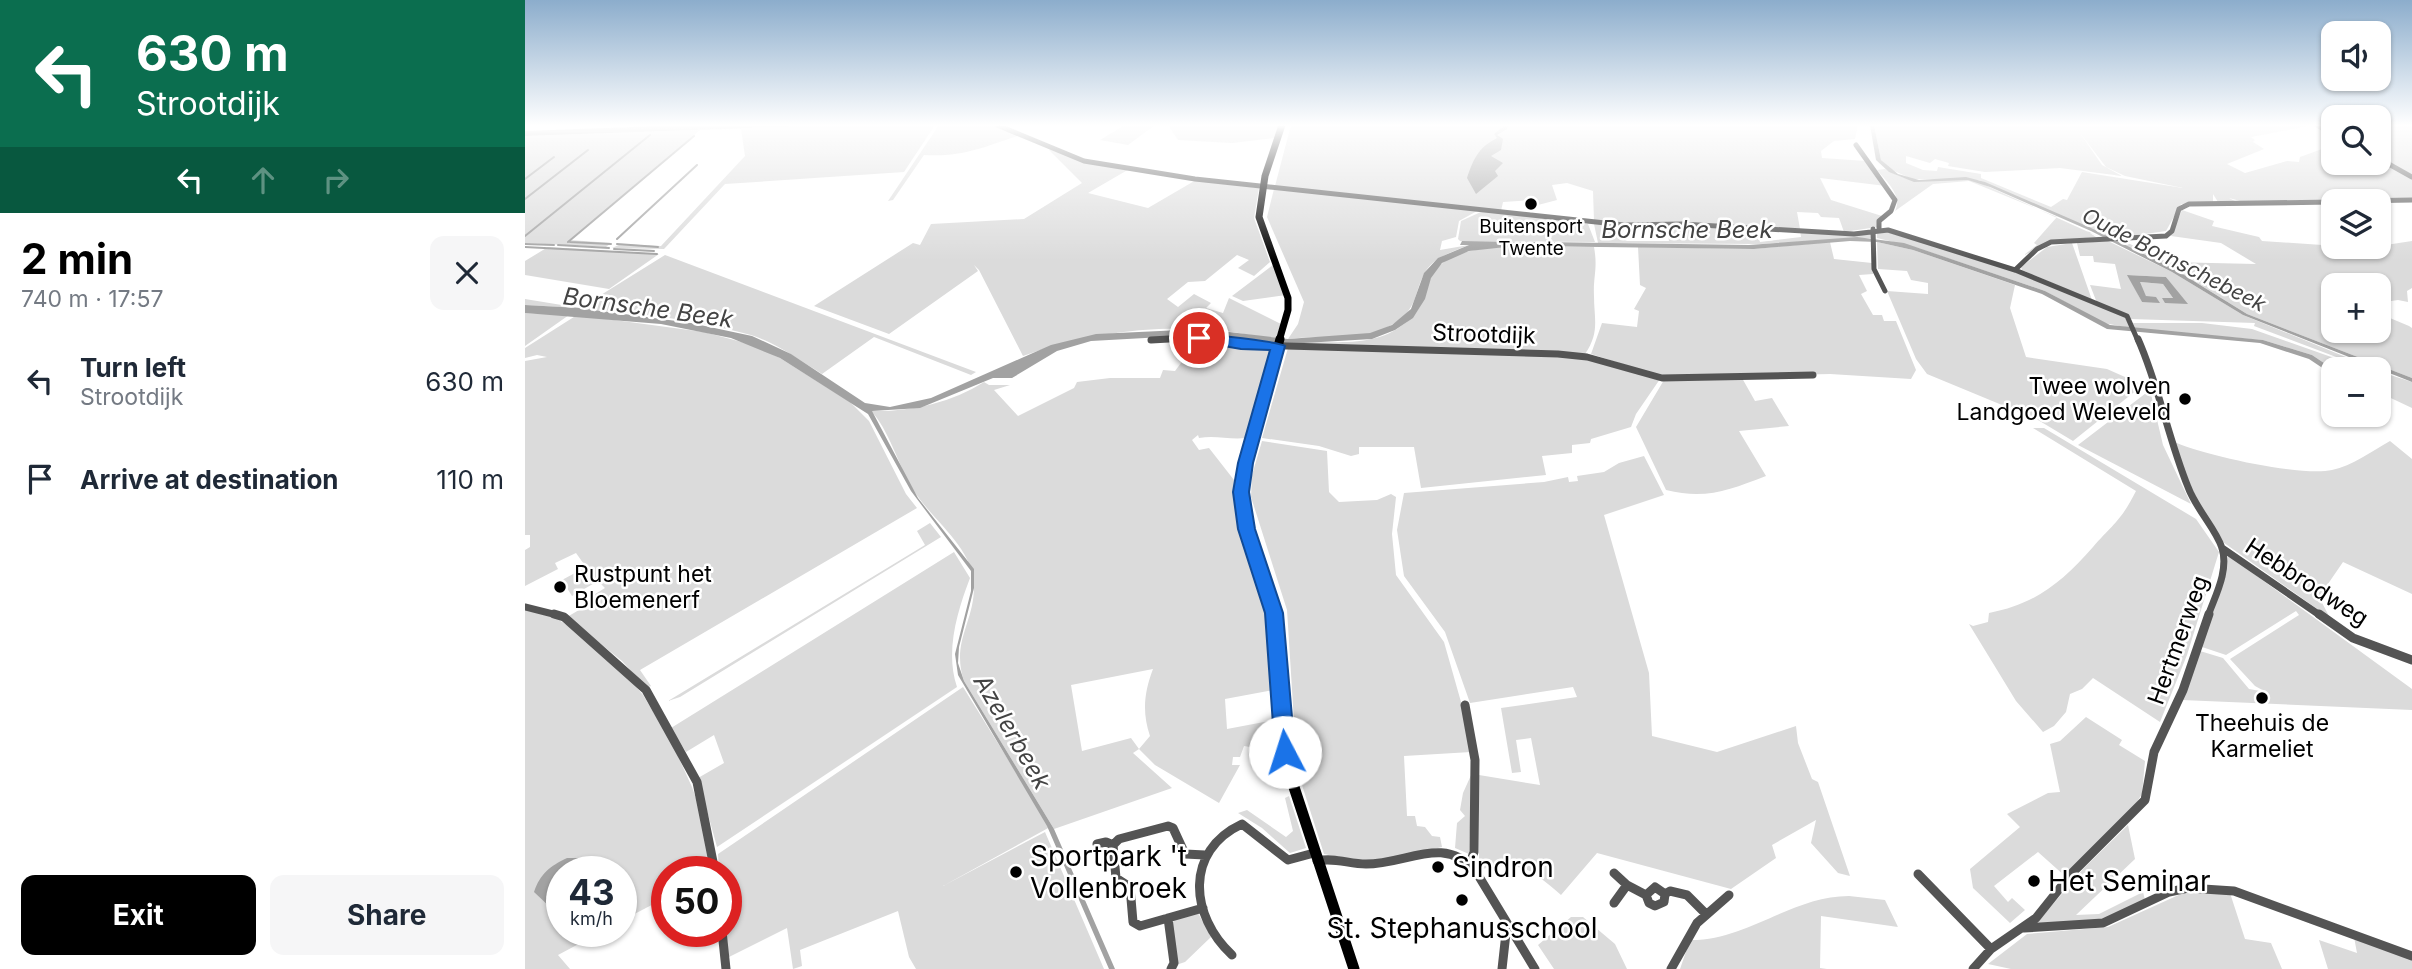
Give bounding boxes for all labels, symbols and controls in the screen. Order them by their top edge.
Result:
map controls [2321,21,2391,427]
button: sound [2321,21,2391,91]
text: 630 m [136,24,289,83]
icon: left [21,28,112,119]
text: Strootdijk [136,84,280,123]
button: search [2321,105,2391,175]
icon: left [171,161,209,199]
icon: ahead [244,161,282,199]
icon: right [317,161,355,199]
button: layers [2321,189,2391,259]
marker: Buitensport Twente [1523,196,1539,212]
water label: Oude Bornschebeek [2078,202,2271,317]
place label: Buitensport Twente [1479,215,1583,260]
water label: Bornsche Beek [1601,215,1774,244]
text: 2 min [21,233,133,284]
button: close [430,236,504,310]
button: + [2321,273,2391,343]
water label: Bornsche Beek [561,281,736,334]
text: 740 m · 17:57 [21,285,163,313]
pin [1169,308,1229,368]
street label: Strootdijk [1432,318,1536,350]
icon: arrive [1180,319,1218,357]
text: Turn left [80,352,186,383]
button: − [2321,357,2391,427]
icon: left [21,362,59,400]
text: 630 m [425,366,504,397]
place label: Twee wolven Landgoed Weleveld [1957,372,2171,426]
text: Strootdijk [80,383,183,411]
marker: Twee wolven Landgoed Weleveld [2177,391,2193,407]
icon: arrive [21,460,59,498]
text: Arrive at destination [80,464,339,495]
text: 110 m [436,464,504,495]
street label: Hebbrodweg [2240,532,2374,632]
place label: Rustpunt het Bloemenerf [574,560,712,614]
street label: Hertmerweg [2142,572,2214,708]
marker: Rustpunt het Bloemenerf [552,579,568,595]
water label: Azelerbeek [967,668,1057,795]
marker: Theehuis de Karmeliet [2254,690,2270,706]
place label: Theehuis de Karmeliet [2195,709,2329,763]
position arrow [1248,715,1322,789]
place label: Sportpark 't Vollenbroek [1030,839,1187,905]
place label: Sindron [1452,850,1554,884]
speed limit sign: 50 [651,856,742,947]
marker: Sindron [1430,859,1446,875]
marker: Sportpark 't Vollenbroek [1008,864,1024,880]
place label: Het Seminar [2048,864,2211,898]
text: 43 [568,871,615,913]
marker: Het Seminar [2026,873,2042,889]
button: Exit [21,875,256,955]
button: Share [270,875,504,955]
marker: St. Stephanusschool [1454,892,1470,908]
text: km/h [570,908,613,929]
place label: St. Stephanusschool [1326,911,1598,945]

